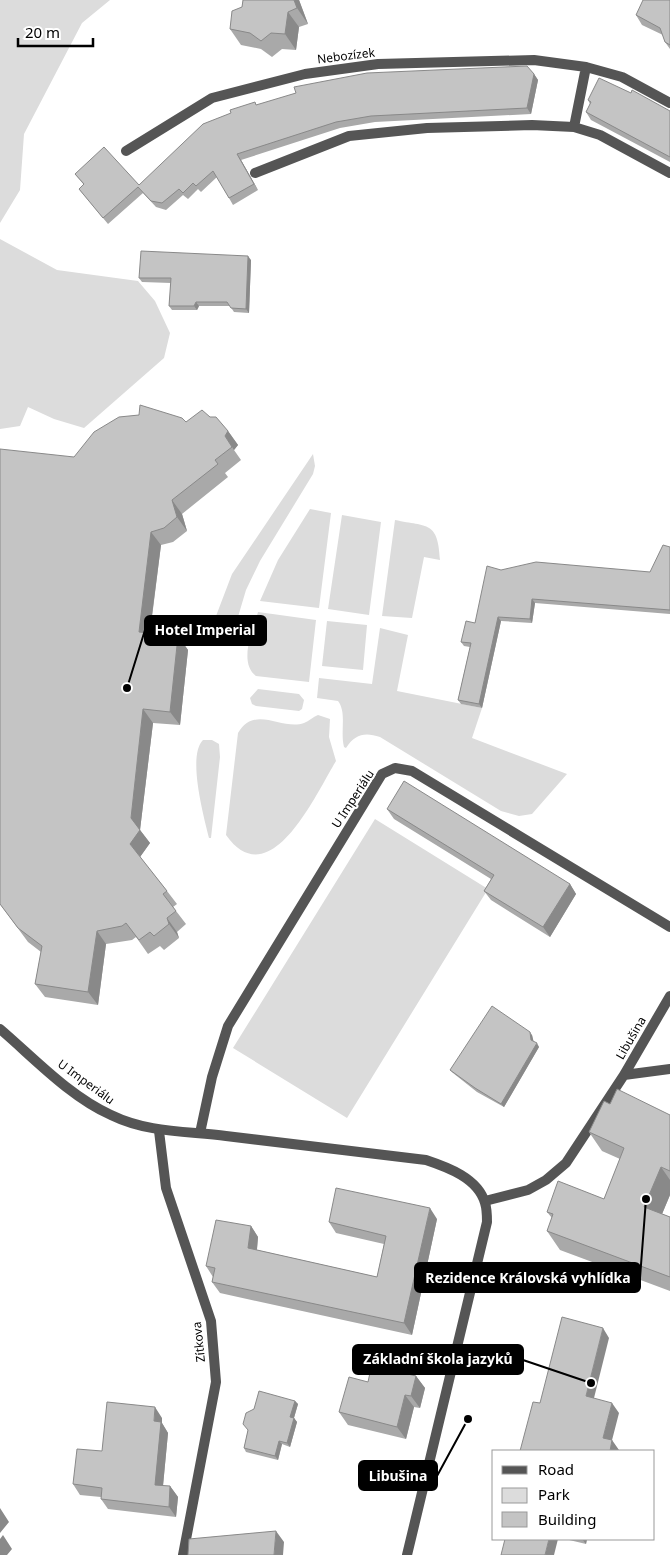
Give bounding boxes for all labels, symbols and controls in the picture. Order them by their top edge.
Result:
scale bar [18,15,92,47]
text: 20 m [25,22,60,42]
street label: Nebozízek [316,43,376,67]
callout: Hotel Imperial [145,616,266,645]
text: Hotel Imperial [154,620,256,639]
street label: U Imperiálu [327,766,378,831]
street label: Libušina [611,1013,650,1062]
street label: U Imperiálu [54,1055,118,1108]
callout: Rezidence Královská vyhlídka [415,1263,640,1292]
text: Rezidence Královská vyhlídka [425,1268,631,1287]
street label: Zítkova [188,1321,209,1363]
callout: Základní škola jazyků [353,1345,523,1374]
text: Základní škola jazyků [363,1349,513,1368]
legend [492,1450,655,1540]
text: Road [538,1459,574,1479]
callout: Libušina [359,1461,437,1490]
text: Libušina [369,1466,427,1485]
text: Park [538,1484,570,1504]
text: Building [538,1509,596,1529]

